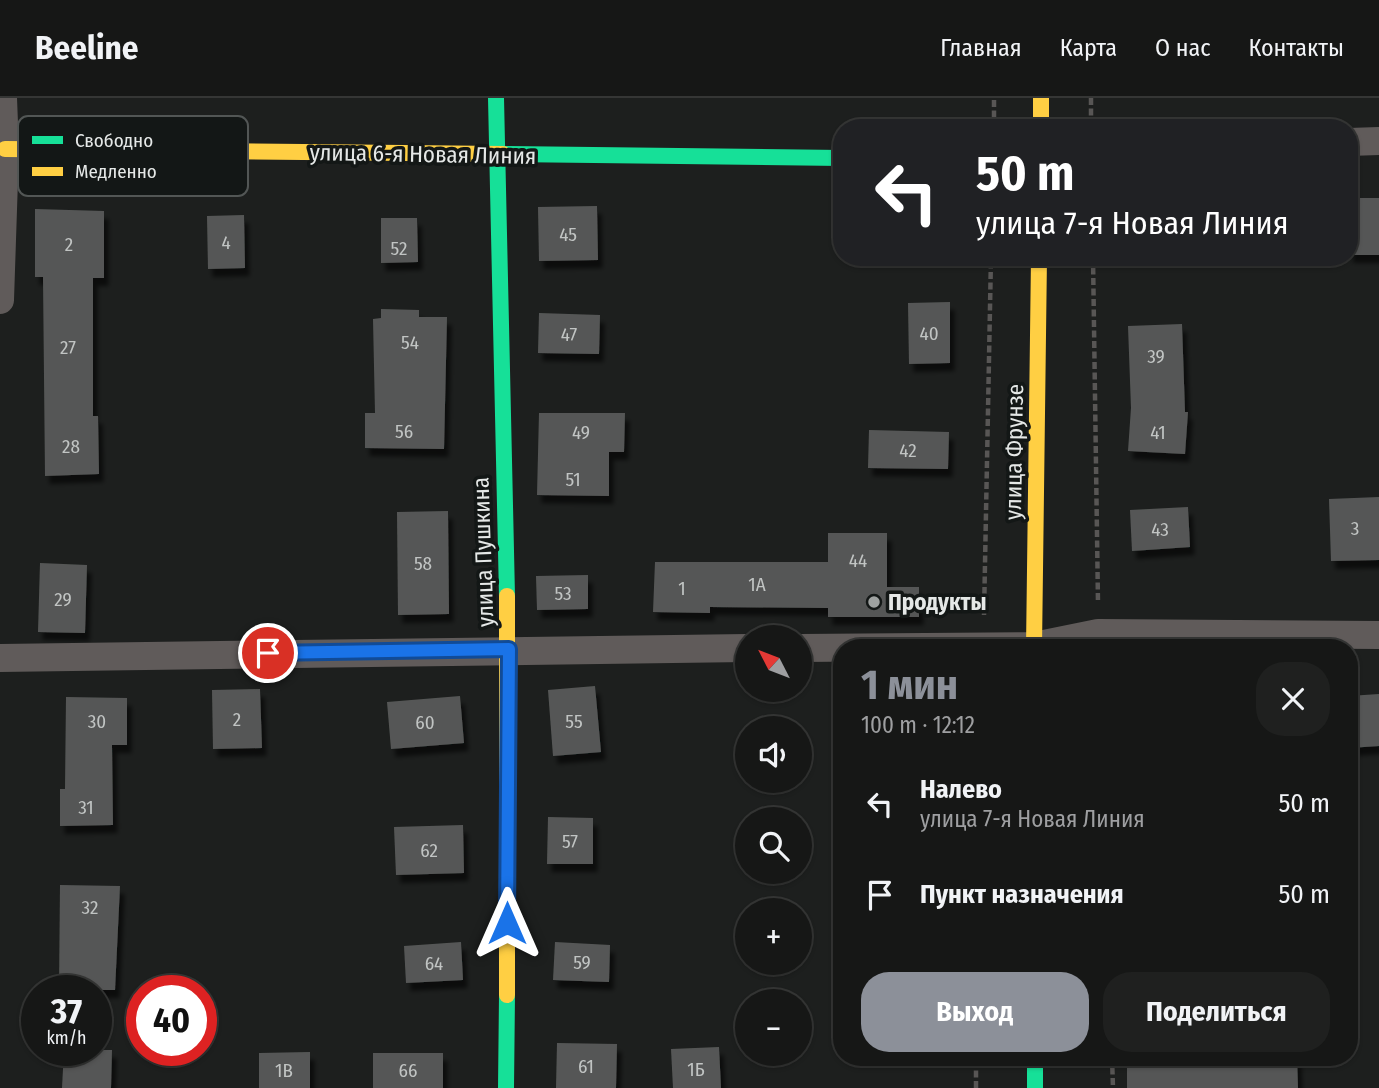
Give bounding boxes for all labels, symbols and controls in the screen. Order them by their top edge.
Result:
text: Beeline [35,28,139,68]
text: Главная [940,34,1022,62]
text: Карта [1060,34,1117,62]
text: О нас [1155,34,1210,62]
text: Контакты [1248,34,1344,62]
legend [18,116,248,196]
text: Свободно [75,129,153,152]
street label: улица 6-я Новая Линия [309,138,537,170]
text: 50 m [976,144,1074,203]
icon: left [861,147,952,238]
text: Медленно [75,160,157,183]
text: улица 7-я Новая Линия [976,204,1289,242]
house number: 45 [559,223,577,246]
house number: 4 [221,231,231,254]
house number: 2 [65,233,73,256]
house number: 52 [391,237,407,260]
house number: 40 [919,322,939,345]
house number: 47 [561,323,578,346]
house number: 54 [401,331,419,354]
house number: 27 [60,336,76,359]
house number: 39 [1147,345,1165,368]
street label: улица Фрунзе [999,384,1029,520]
house number: 56 [395,420,413,443]
house number: 49 [572,421,590,444]
house number: 41 [1150,421,1166,444]
house number: 28 [62,435,80,458]
house number: 42 [899,439,917,462]
house number: 51 [565,468,581,491]
street label: улица Пушкина [466,476,500,628]
house number: 3 [1351,517,1359,540]
house number: 43 [1151,518,1169,541]
house number: 44 [849,549,867,572]
house number: 58 [414,552,432,575]
house number: 1А [748,573,766,596]
house number: 1 [678,577,686,600]
house number: 53 [554,582,572,605]
house number: 29 [54,588,72,611]
place label: Продукты [888,588,986,616]
marker: Продукты [866,594,882,610]
pin [238,623,298,683]
north arrow [735,625,812,702]
map controls [735,625,812,1066]
icon: arrive [249,634,287,672]
text: 1 мин [861,660,958,710]
button: close [1256,662,1330,736]
house number: 2 [233,708,241,731]
house number: 30 [88,710,106,733]
house number: 55 [565,710,583,733]
house number: 60 [415,711,435,734]
text: 100 m · 12:12 [861,711,975,739]
button: sound [735,716,812,793]
text: Налево [920,774,1002,805]
icon: left [861,785,899,823]
text: 50 m [1278,788,1330,819]
house number: 31 [78,796,94,819]
text: улица 7-я Новая Линия [920,805,1145,833]
button: search [735,807,812,884]
house number: 57 [562,830,578,853]
house number: 62 [420,839,438,862]
icon: arrive [861,876,899,914]
text: Пункт назначения [920,879,1124,910]
text: 50 m [1278,879,1330,910]
position arrow [470,886,544,960]
house number: 32 [82,896,98,919]
button: + [735,898,812,975]
house number: 59 [573,951,591,974]
house number: 64 [425,952,443,975]
button: Выход [861,972,1089,1052]
button: Поделиться [1103,972,1330,1052]
speed limit sign: 40 [126,975,217,1066]
button: − [735,989,812,1066]
text: 37 [51,990,82,1032]
text: km/h [46,1027,87,1049]
house number: 61 [578,1055,594,1078]
house number: 1Б [687,1058,705,1081]
house number: 1В [275,1059,293,1082]
house number: 66 [399,1059,417,1082]

